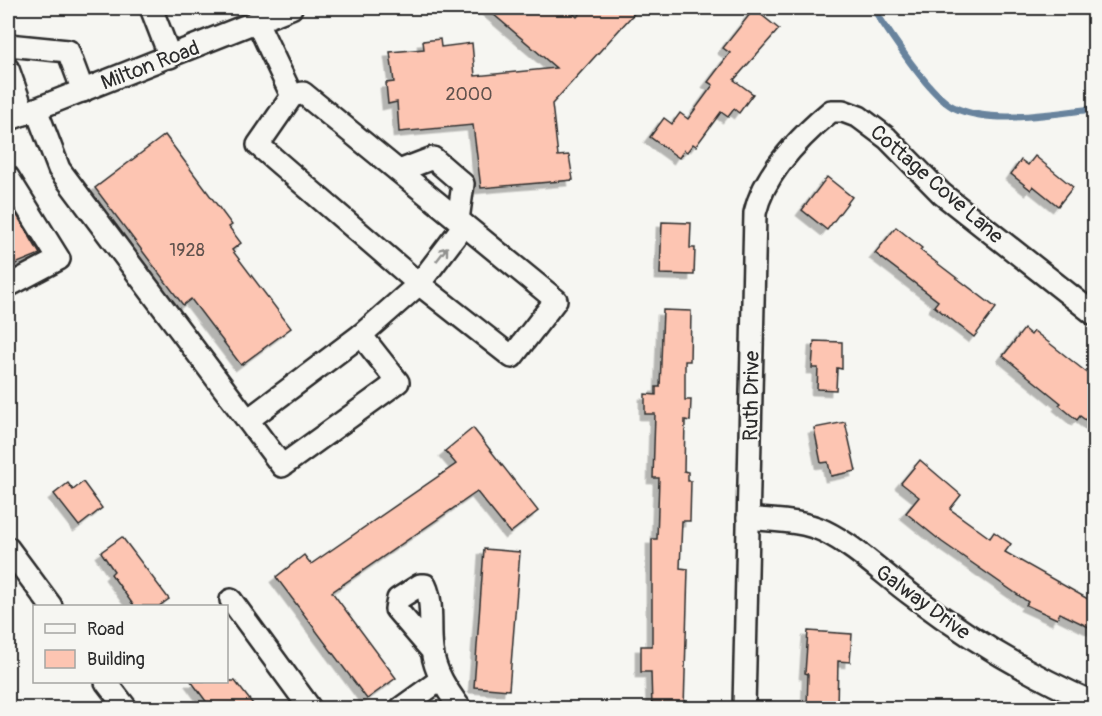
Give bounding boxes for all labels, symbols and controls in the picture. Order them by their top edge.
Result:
street label: Milton Road [97,34,203,97]
house number: 2000 [446,83,492,106]
street label: Cottage Cove Lane [864,119,1009,250]
house number: 1928 [169,239,205,262]
one-way arrow [435,247,448,263]
street label: Ruth Drive [737,350,766,441]
street label: Galway Drive [870,559,976,646]
legend [33,605,228,683]
text: Road [87,618,124,641]
text: Building [87,648,145,671]

